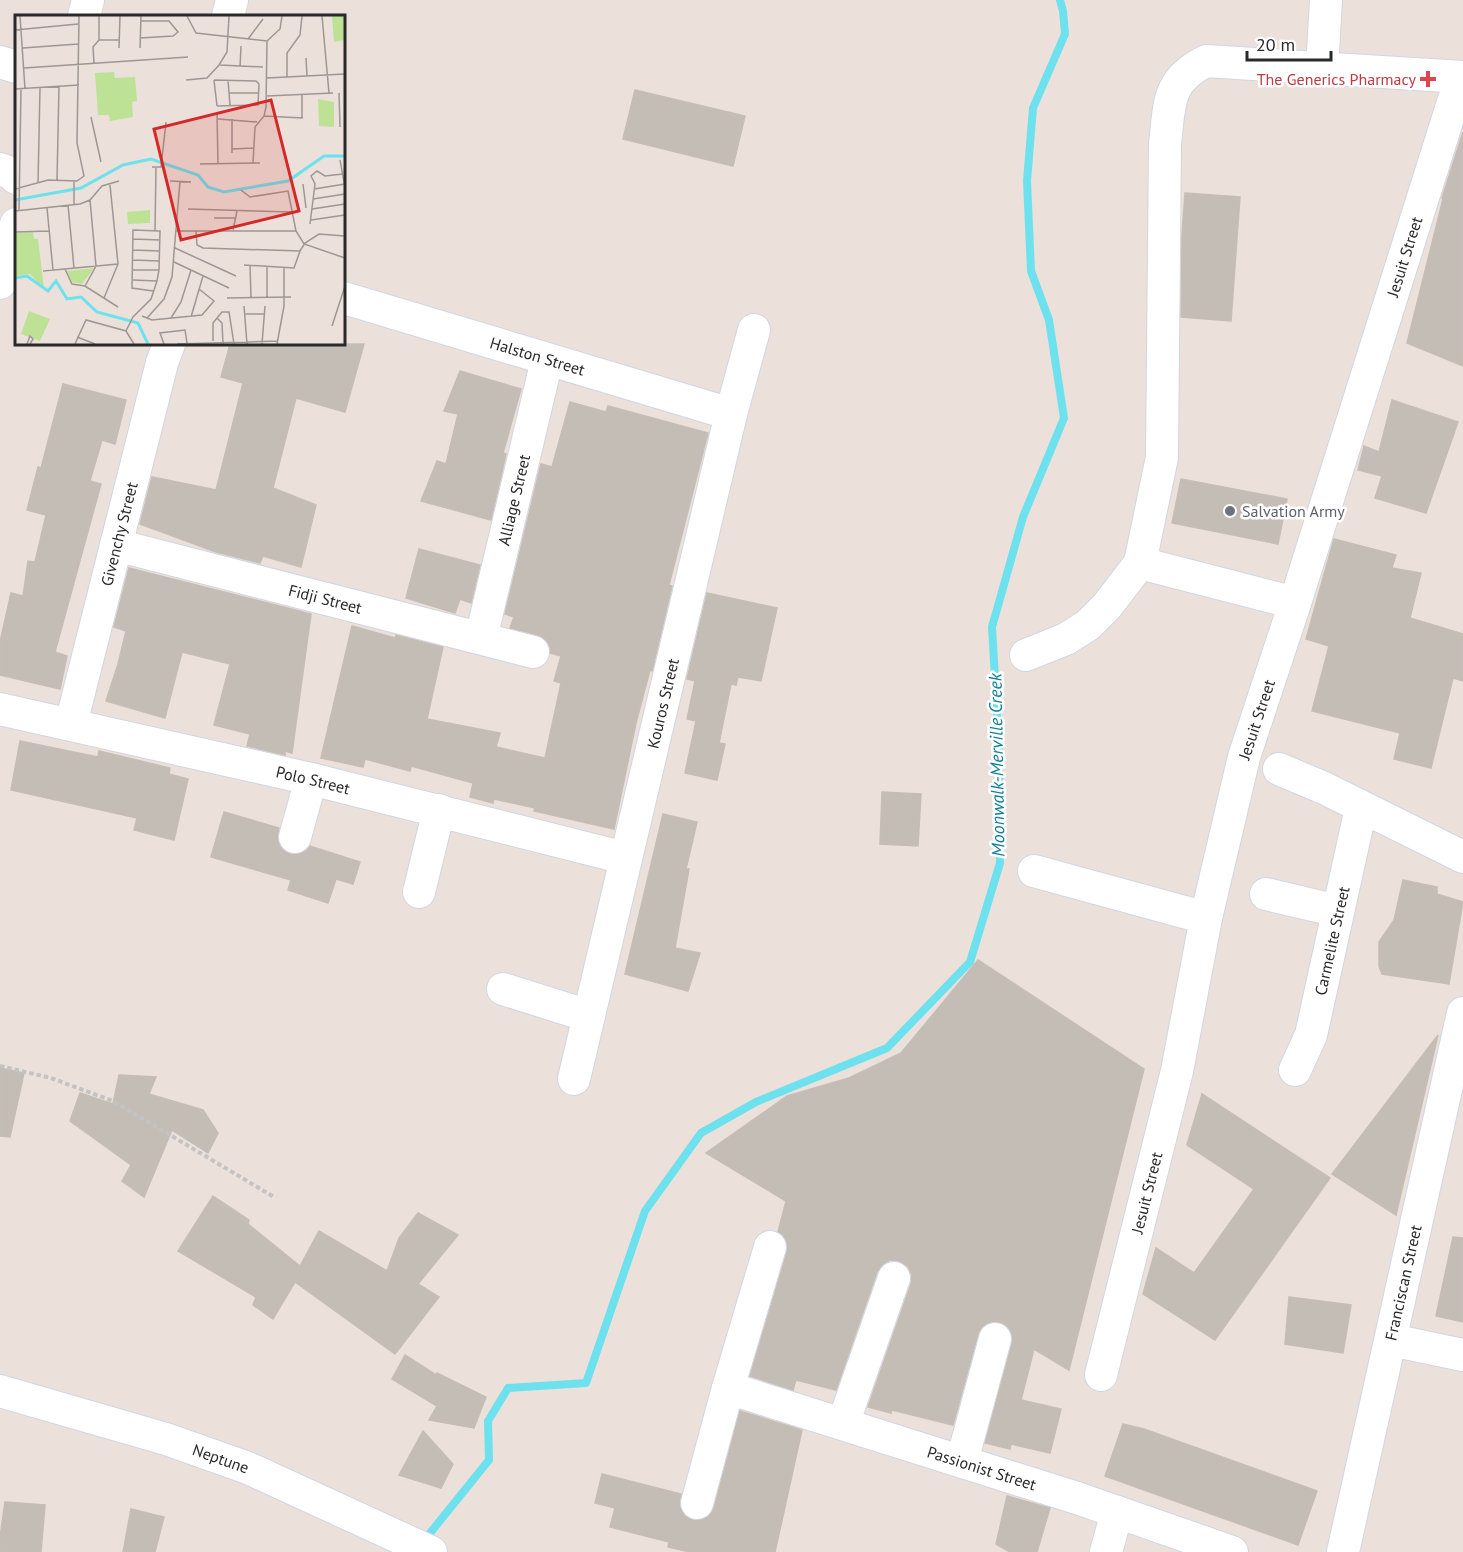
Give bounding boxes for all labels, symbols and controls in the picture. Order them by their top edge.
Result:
inset map [15,15,345,345]
scale bar [1247,24,1331,62]
text: 20 m [1256,33,1295,56]
place label: The Generics Pharmacy [1257,69,1417,89]
marker: The Generics Pharmacy [1421,72,1435,86]
street label: Jesuit Street [1382,213,1427,300]
street label: Halston Street [488,332,588,380]
street label: Alliage Street [493,452,534,547]
street label: Givenchy Street [96,479,142,588]
place label: Salvation Army [1242,501,1345,521]
marker: Salvation Army [1223,504,1237,518]
street label: Fidji Street [286,580,365,618]
street label: Kouros Street [642,656,683,750]
water label: Moonwalk-Merville Creek [983,672,1010,857]
street label: Jesuit Street [1234,676,1279,763]
street label: Polo Street [274,761,353,799]
street label: Carmelite Street [1310,884,1354,997]
street label: Jesuit Street [1127,1149,1167,1236]
street label: Franciscan Street [1380,1222,1426,1342]
street label: Neptune [190,1439,252,1478]
street label: Passionist Street [925,1441,1039,1495]

